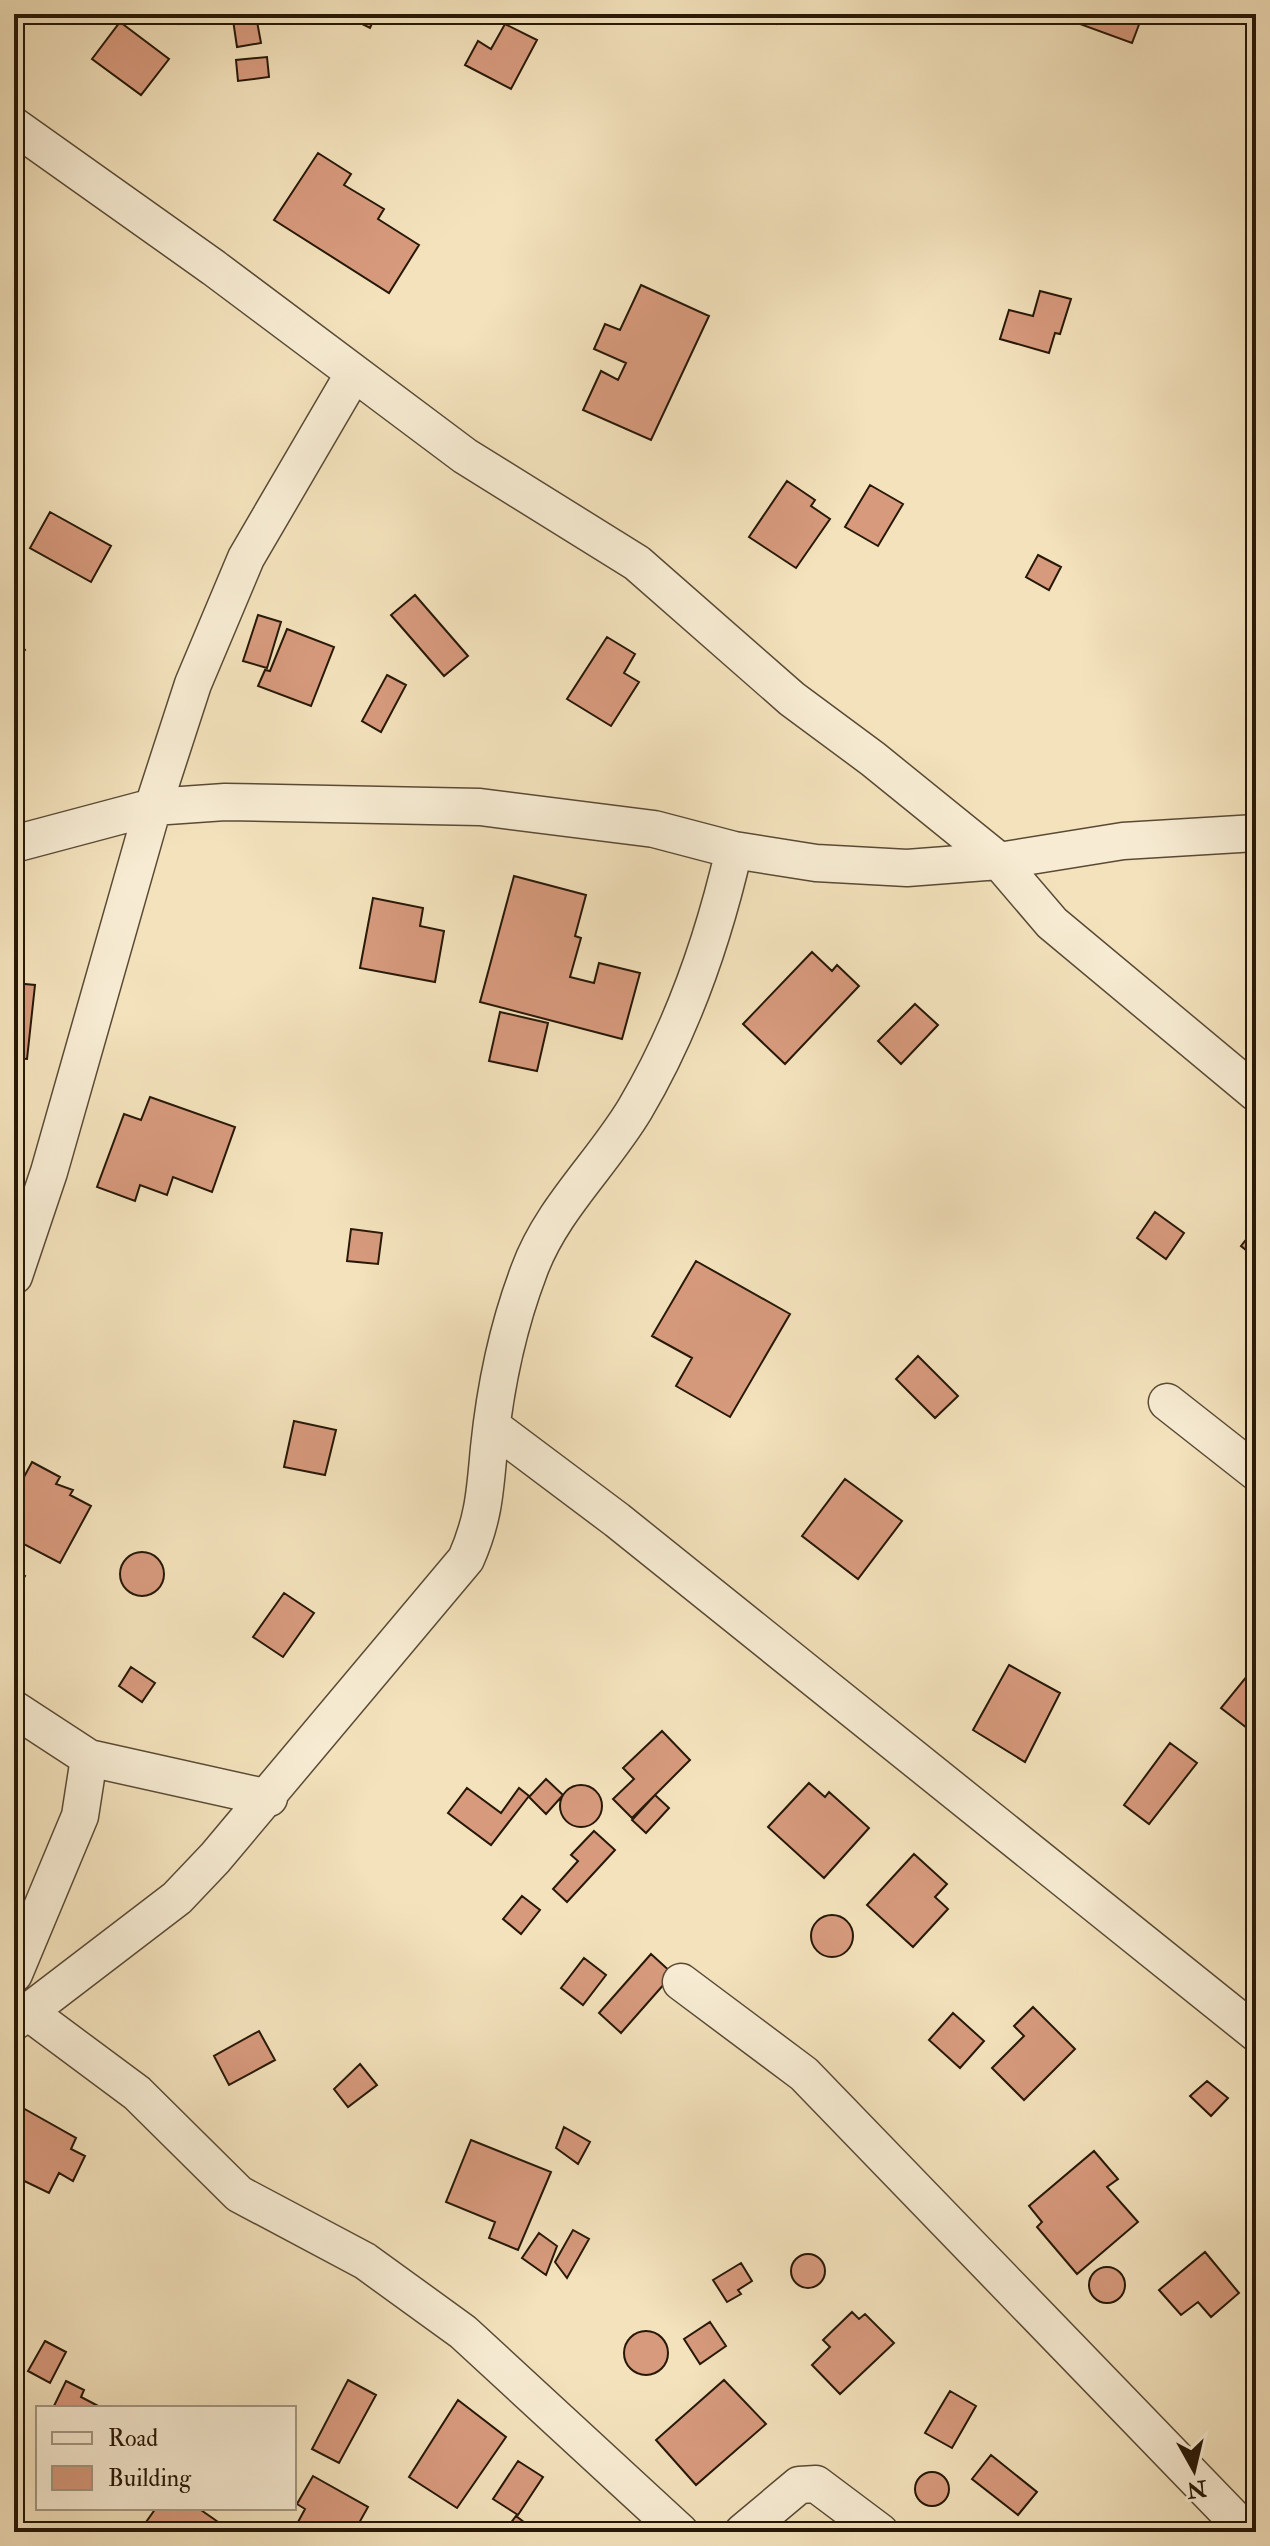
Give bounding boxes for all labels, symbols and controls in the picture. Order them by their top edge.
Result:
legend [36,2406,296,2510]
text: Road [108,2423,158,2454]
north arrow [1154,2430,1234,2510]
text: Building [108,2463,192,2494]
text: N [1185,2473,1209,2504]

